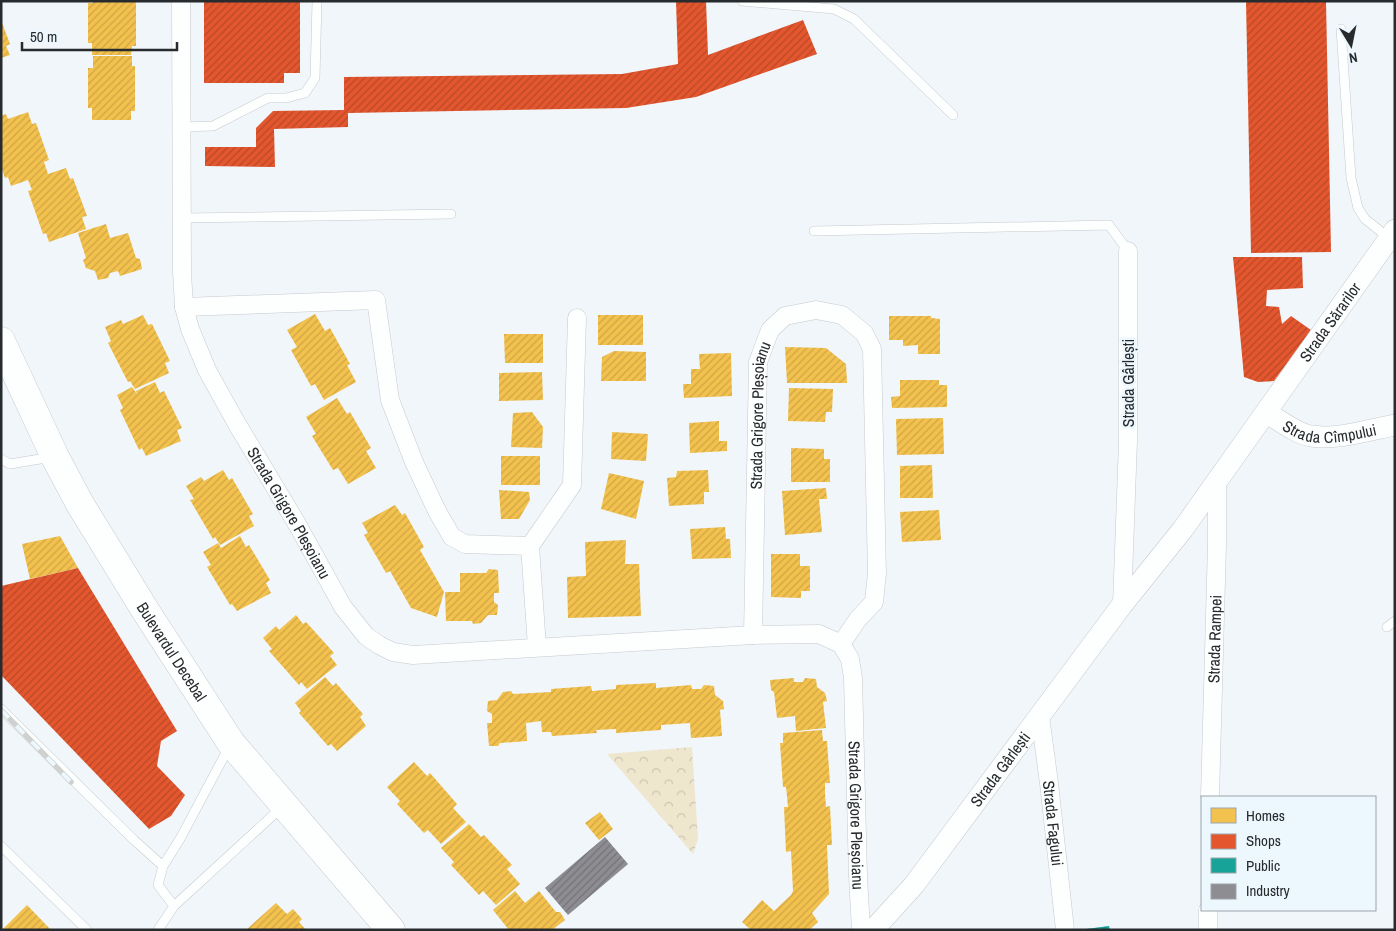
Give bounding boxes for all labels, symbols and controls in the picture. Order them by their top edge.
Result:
scale bar [22,20,178,52]
north arrow [1326,20,1376,70]
text: 50 m [30,26,57,47]
text: N [1348,48,1359,67]
street label: Strada Sărarilor [1294,277,1366,366]
street label: Strada Grigore Pleșoianu [745,338,776,490]
street label: Strada Gârlești [1117,339,1139,427]
street label: Strada Cîmpului [1279,415,1378,448]
street label: Strada Grigore Pleșoianu [242,443,336,583]
street label: Strada Rampei [1202,595,1227,684]
street label: Bulevardul Decebal [132,598,212,705]
street label: Strada Gârlești [965,727,1035,811]
street label: Strada Grigore Pleșoianu [844,741,870,890]
street label: Strada Fagului [1038,779,1069,867]
legend [1201,796,1376,911]
text: Homes [1246,805,1285,826]
text: Shops [1246,830,1281,851]
text: Public [1246,855,1280,876]
text: Industry [1246,880,1291,901]

